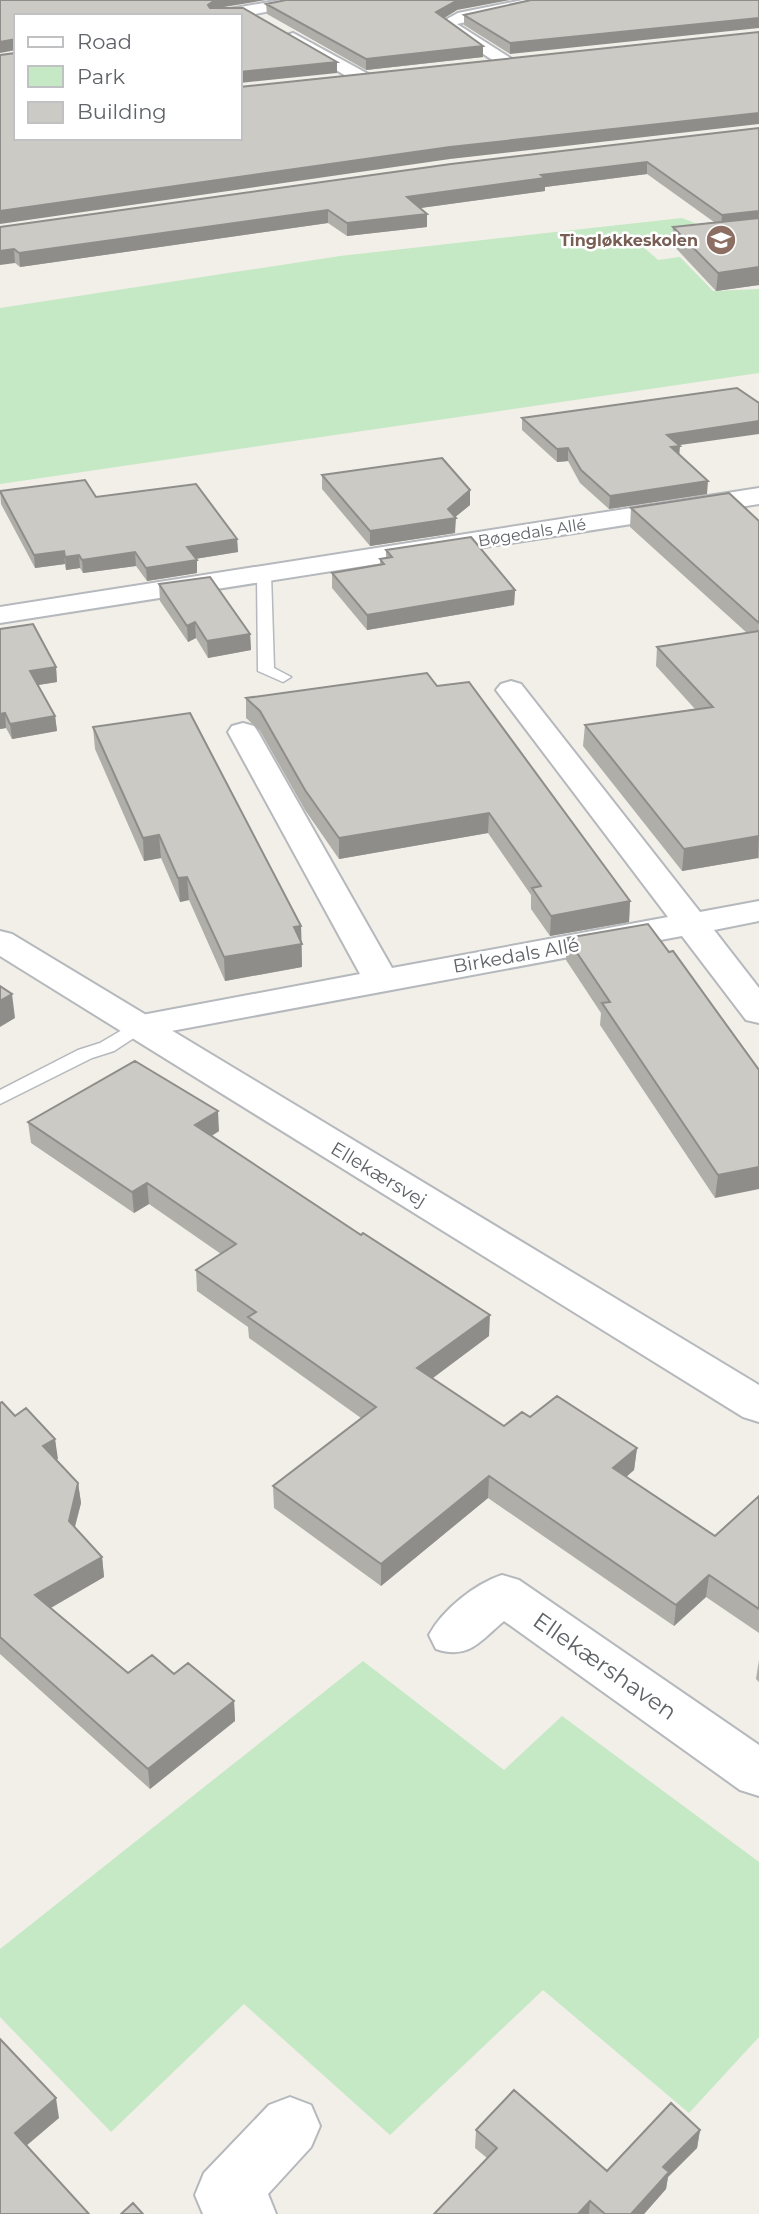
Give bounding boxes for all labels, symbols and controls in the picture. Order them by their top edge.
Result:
legend [14,14,242,140]
text: Road [77,29,132,54]
text: Park [77,64,125,89]
text: Building [77,99,167,124]
school or university icon: Tingløkkeskolen [704,223,738,257]
place label: Tingløkkeskolen [560,231,698,250]
street label: Bøgedals Allé [477,515,587,550]
street label: Birkedals Allé [451,933,581,978]
street label: Ellekærsvej [327,1137,431,1212]
street label: Ellekærshaven [528,1606,682,1726]

